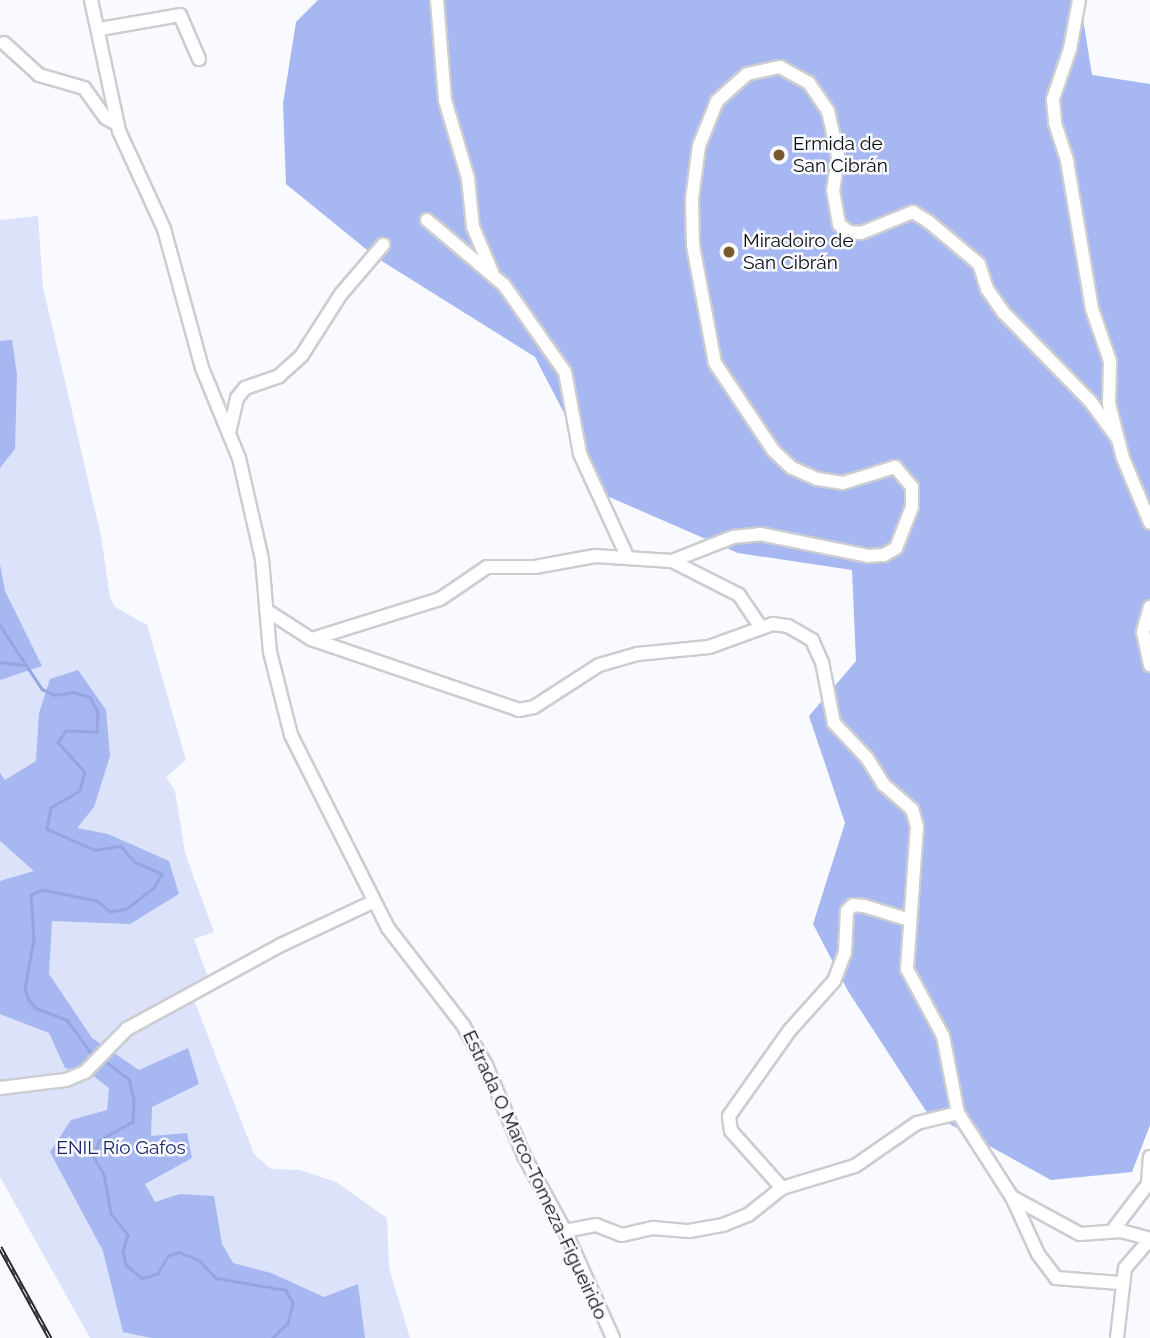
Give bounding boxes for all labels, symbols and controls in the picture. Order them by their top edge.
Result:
place label: Ermida de San Cibrán [793,133,888,177]
marker: Ermida de San Cibrán [771,147,787,163]
place label: Miradoiro de San Cibrán [743,230,854,274]
marker: Miradoiro de San Cibrán [721,244,737,260]
street label: Estrada O Marco-Tomeza-Figueirido [458,1027,612,1323]
park label: ENIL Río Gafos [56,1137,186,1159]

